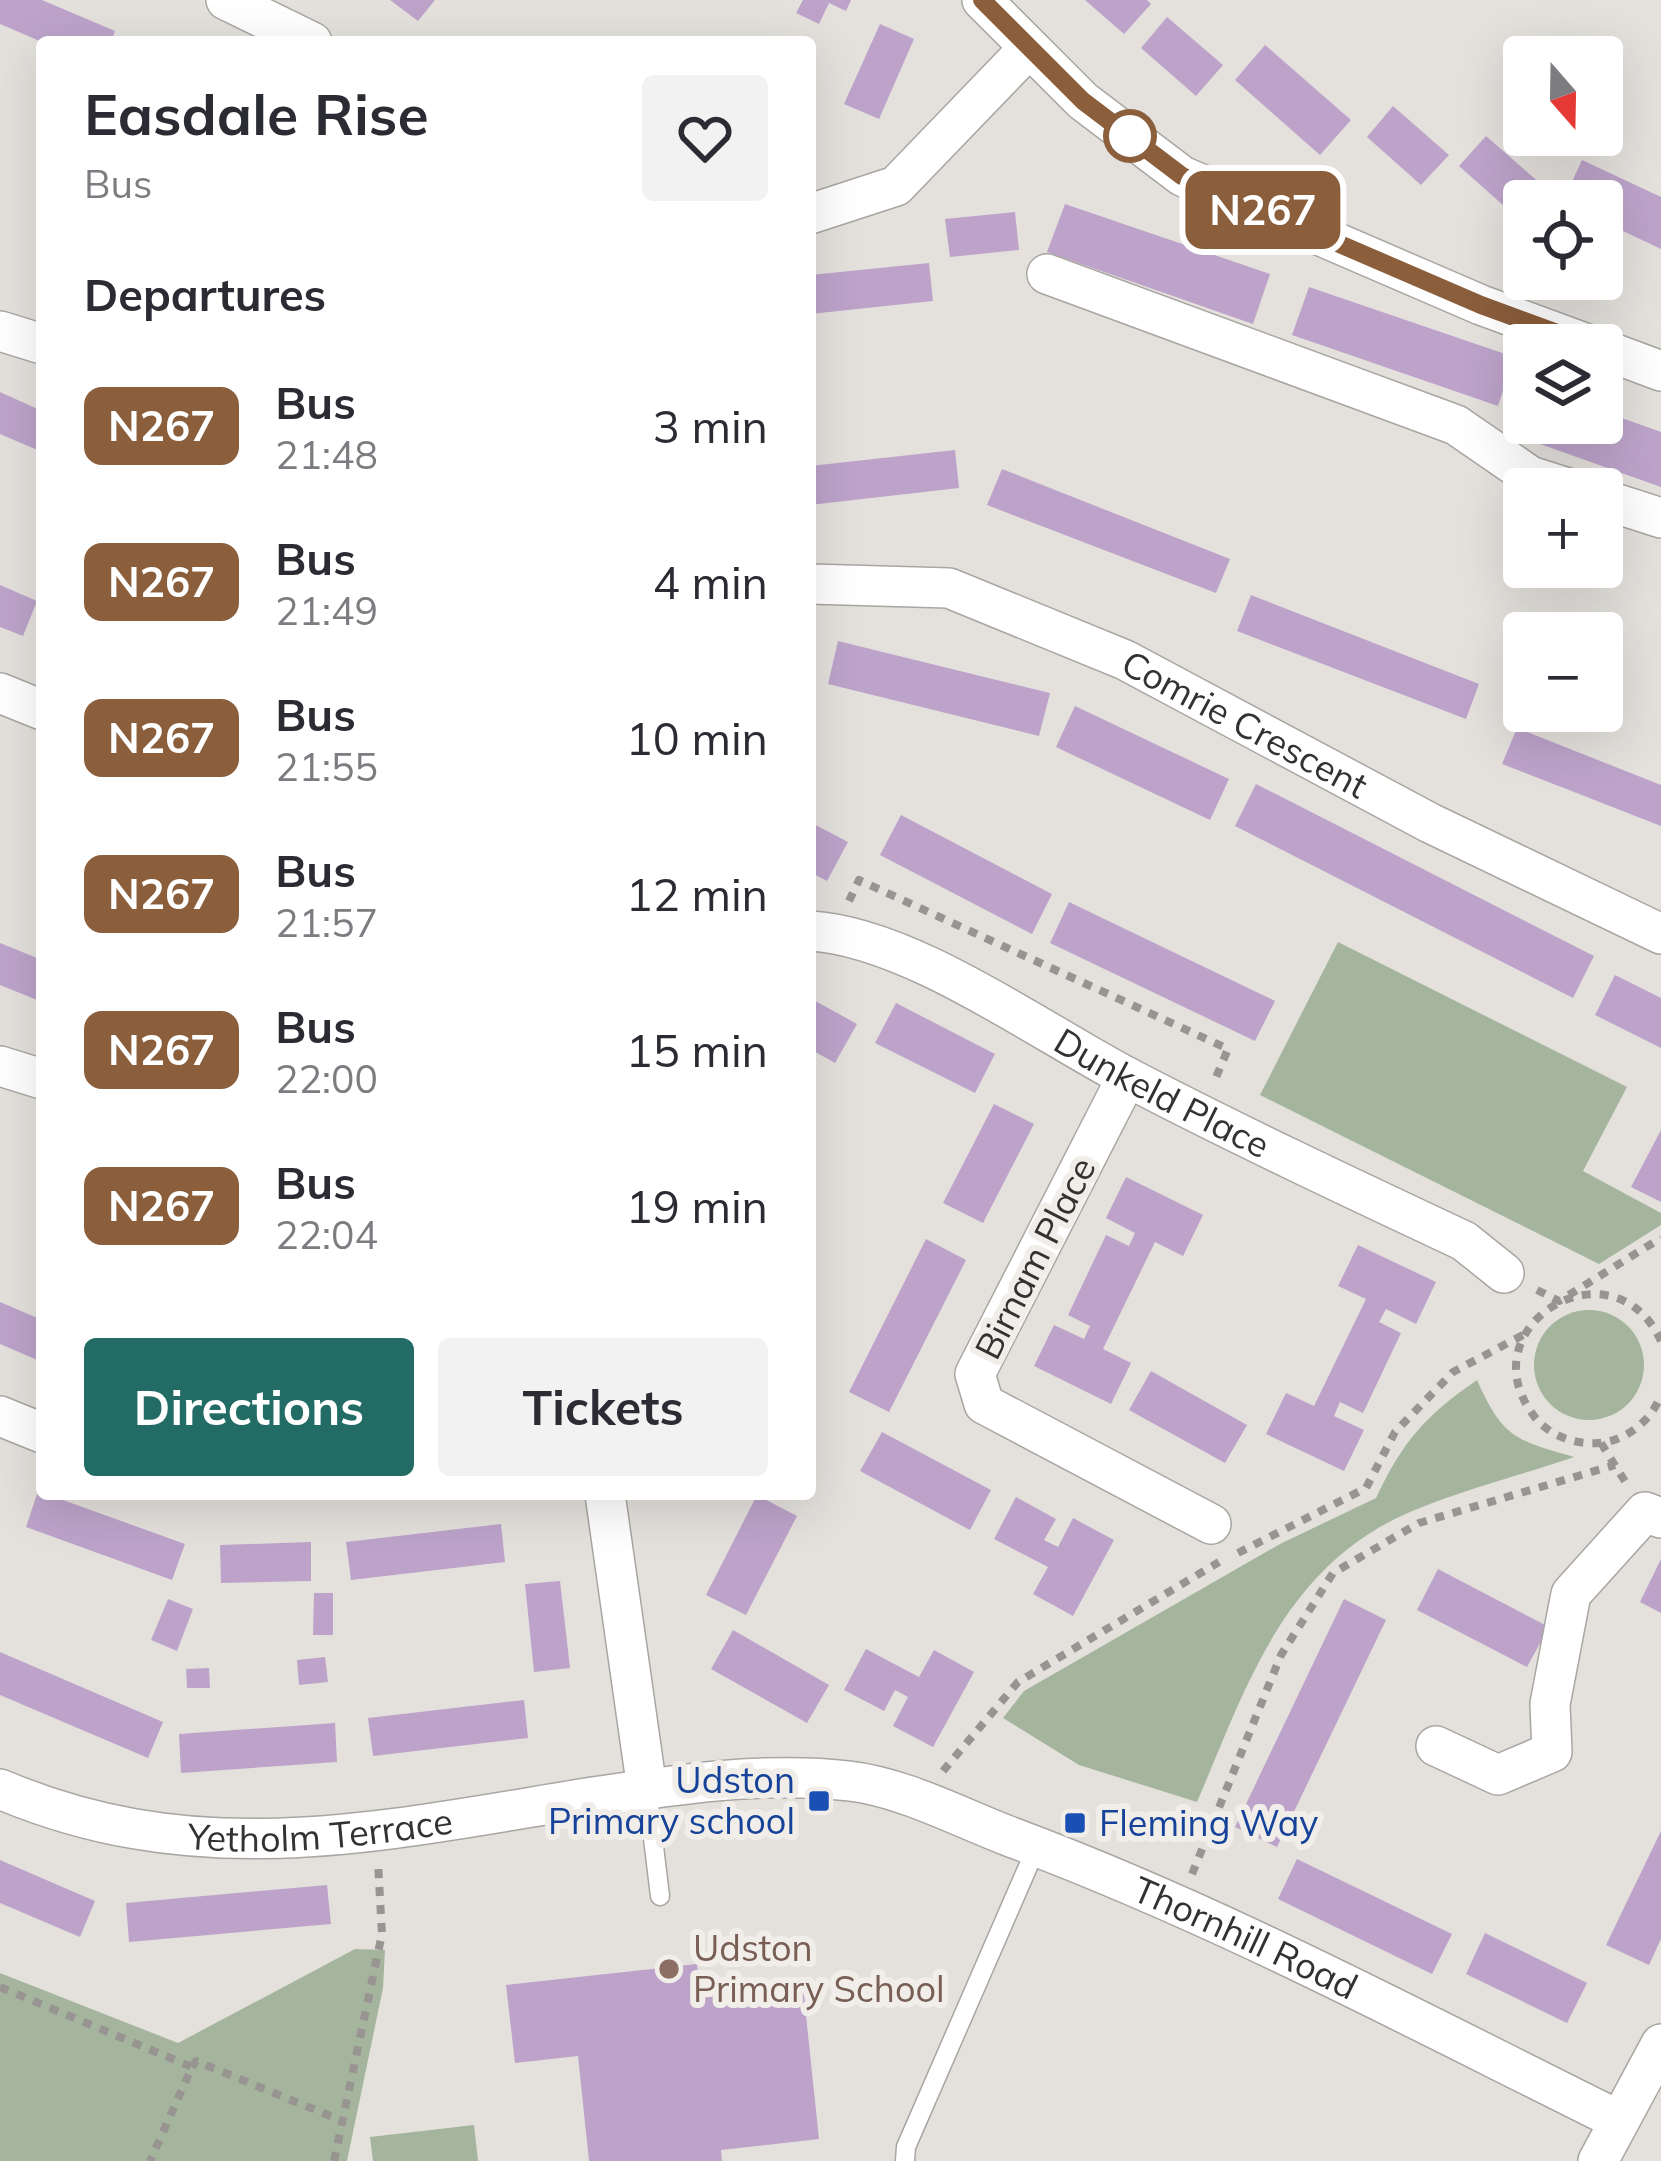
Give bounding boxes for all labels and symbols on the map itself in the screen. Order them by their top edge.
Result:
north arrow [1503,36,1623,156]
unlabelled marker [1105,111,1155,161]
line badge: N267 [1179,171,1347,249]
street label: Comrie Crescent [1114,640,1376,807]
street label: Dunkeld Place [1047,1018,1277,1167]
street label: Birnam Place [964,1149,1105,1366]
place label: Udston Primary school [548,1757,795,1843]
marker: Udston Primary school [806,1788,832,1814]
street label: Yetholm Terrace [185,1797,455,1861]
place label: Fleming Way [1099,1800,1318,1845]
marker: Fleming Way [1062,1810,1088,1836]
street label: Thornhill Road [1127,1866,1365,2009]
place label: Udston Primary School [693,1925,945,2011]
marker: Udston Primary School [656,1956,682,1982]

